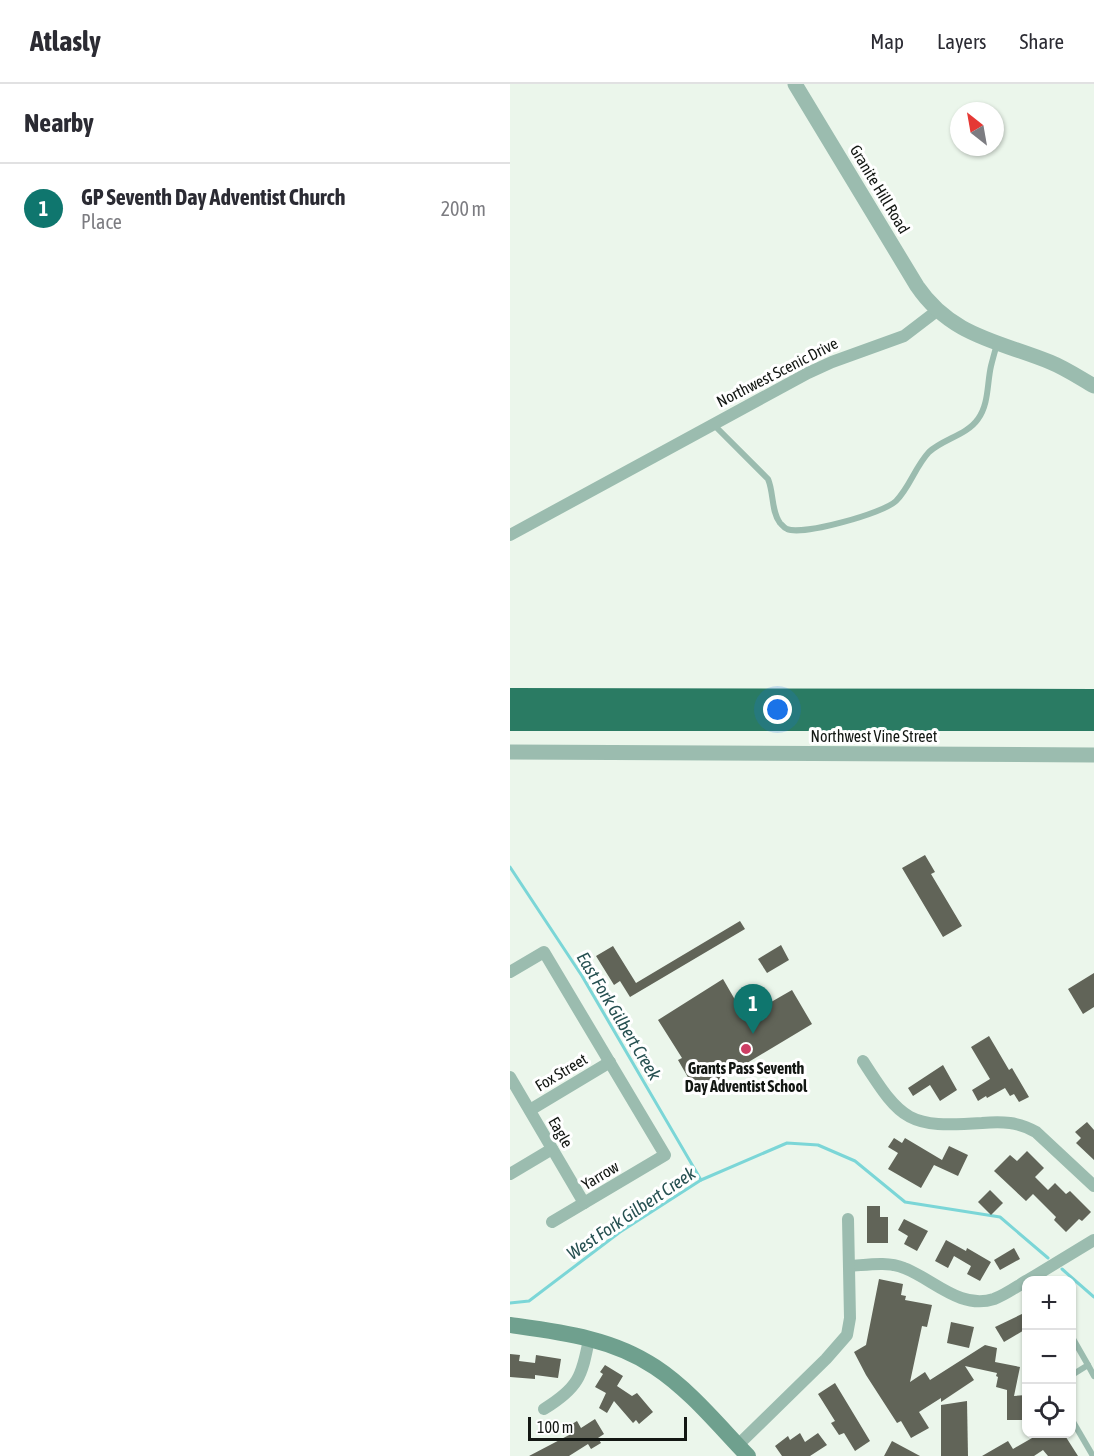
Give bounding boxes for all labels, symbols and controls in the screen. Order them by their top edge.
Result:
text: Atlasly [30,25,101,57]
text: Map [870,29,904,53]
text: Layers [937,29,987,53]
text: Share [1020,29,1064,53]
north arrow [950,102,1004,156]
text: Nearby [24,108,94,138]
street label: Granite Hill Road [847,142,913,236]
text: GP Seventh Day Adventist Church [81,184,345,210]
text: 1 [39,197,48,220]
text: 200 m [441,197,486,220]
text: Place [81,210,122,233]
street label: Northwest Scenic Drive [713,334,841,410]
your location [763,695,792,724]
street label: Northwest Vine Street [811,727,938,745]
water label: East Fork Gilbert Creek [572,948,666,1085]
pin: 1 [734,984,772,1034]
marker: Grants Pass Seventh Day Adventist School [739,1042,753,1056]
street label: Fox Street [532,1049,591,1094]
place label: Grants Pass Seventh Day Adventist School [685,1059,808,1095]
street label: Eagle [544,1113,577,1151]
street label: Yarrow [578,1157,622,1193]
water label: West Fork Gilbert Creek [563,1162,700,1264]
map controls [1022,1276,1076,1438]
button: + [1022,1276,1076,1330]
button: − [1022,1330,1076,1384]
button: locate [1022,1384,1076,1438]
scale bar [528,1414,687,1442]
text: 100 m [537,1418,573,1436]

